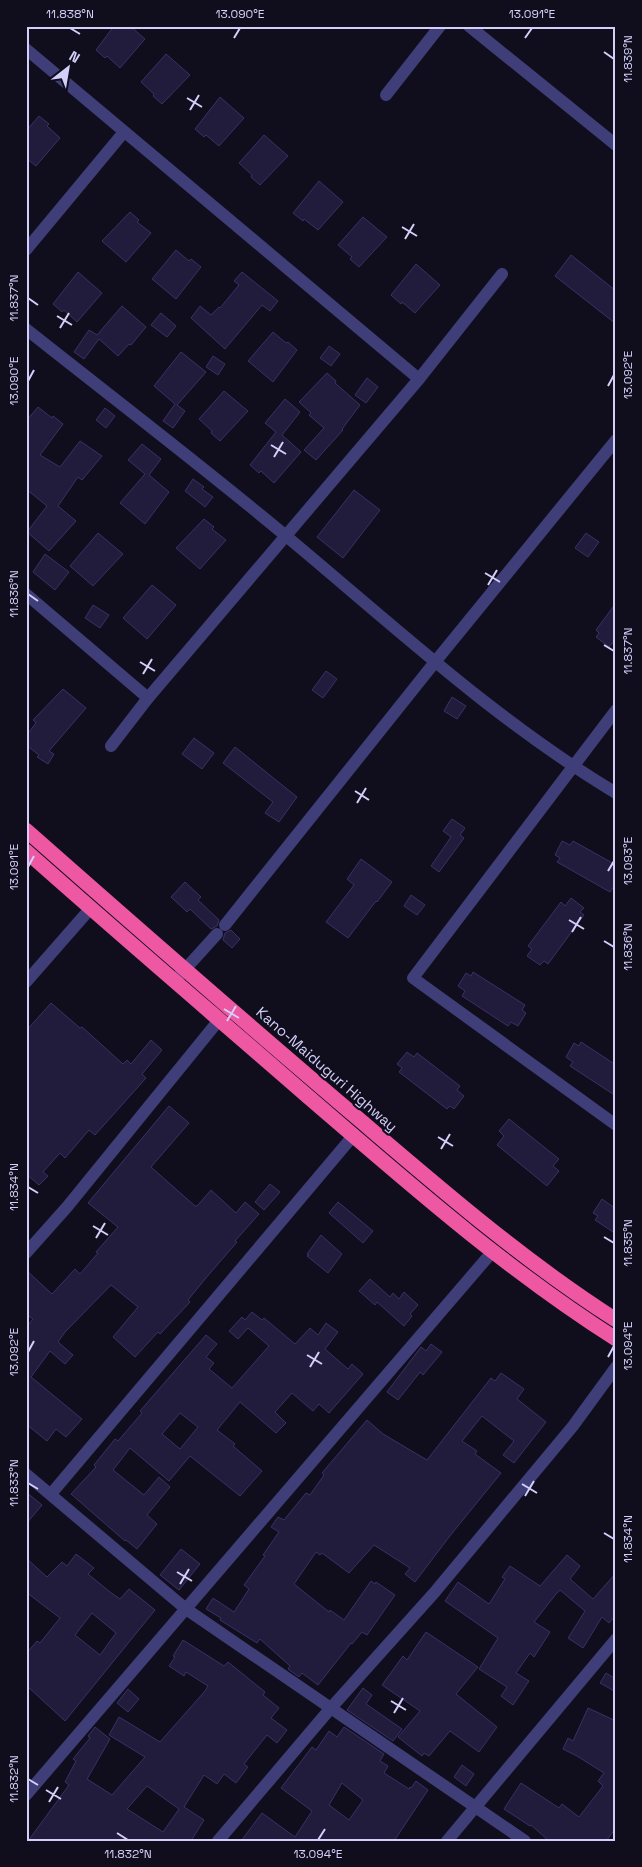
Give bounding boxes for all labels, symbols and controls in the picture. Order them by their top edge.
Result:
text: 11.838°N [46,6,94,22]
text: 13.090°E [215,6,265,22]
text: 13.091°E [509,6,555,22]
text: 11.839°N [620,35,636,83]
north arrow [42,42,92,92]
text: N [66,47,83,67]
text: 11.837°N [6,274,22,322]
text: 13.092°E [620,350,636,399]
text: 13.090°E [6,356,22,406]
text: 11.836°N [6,570,22,618]
text: 11.837°N [620,627,636,675]
text: 13.093°E [620,836,636,885]
text: 13.091°E [6,844,22,890]
text: 11.836°N [620,923,636,971]
street label: Kano-Maiduguri Highway [252,1002,402,1136]
text: 11.834°N [6,1163,22,1211]
text: 11.835°N [620,1219,636,1267]
text: 13.094°E [620,1321,636,1370]
text: 13.092°E [6,1327,22,1376]
text: 11.833°N [6,1459,22,1507]
text: 11.834°N [620,1515,636,1563]
text: 11.832°N [6,1755,22,1803]
text: 11.832°N [104,1846,152,1862]
text: 13.094°E [294,1846,343,1862]

